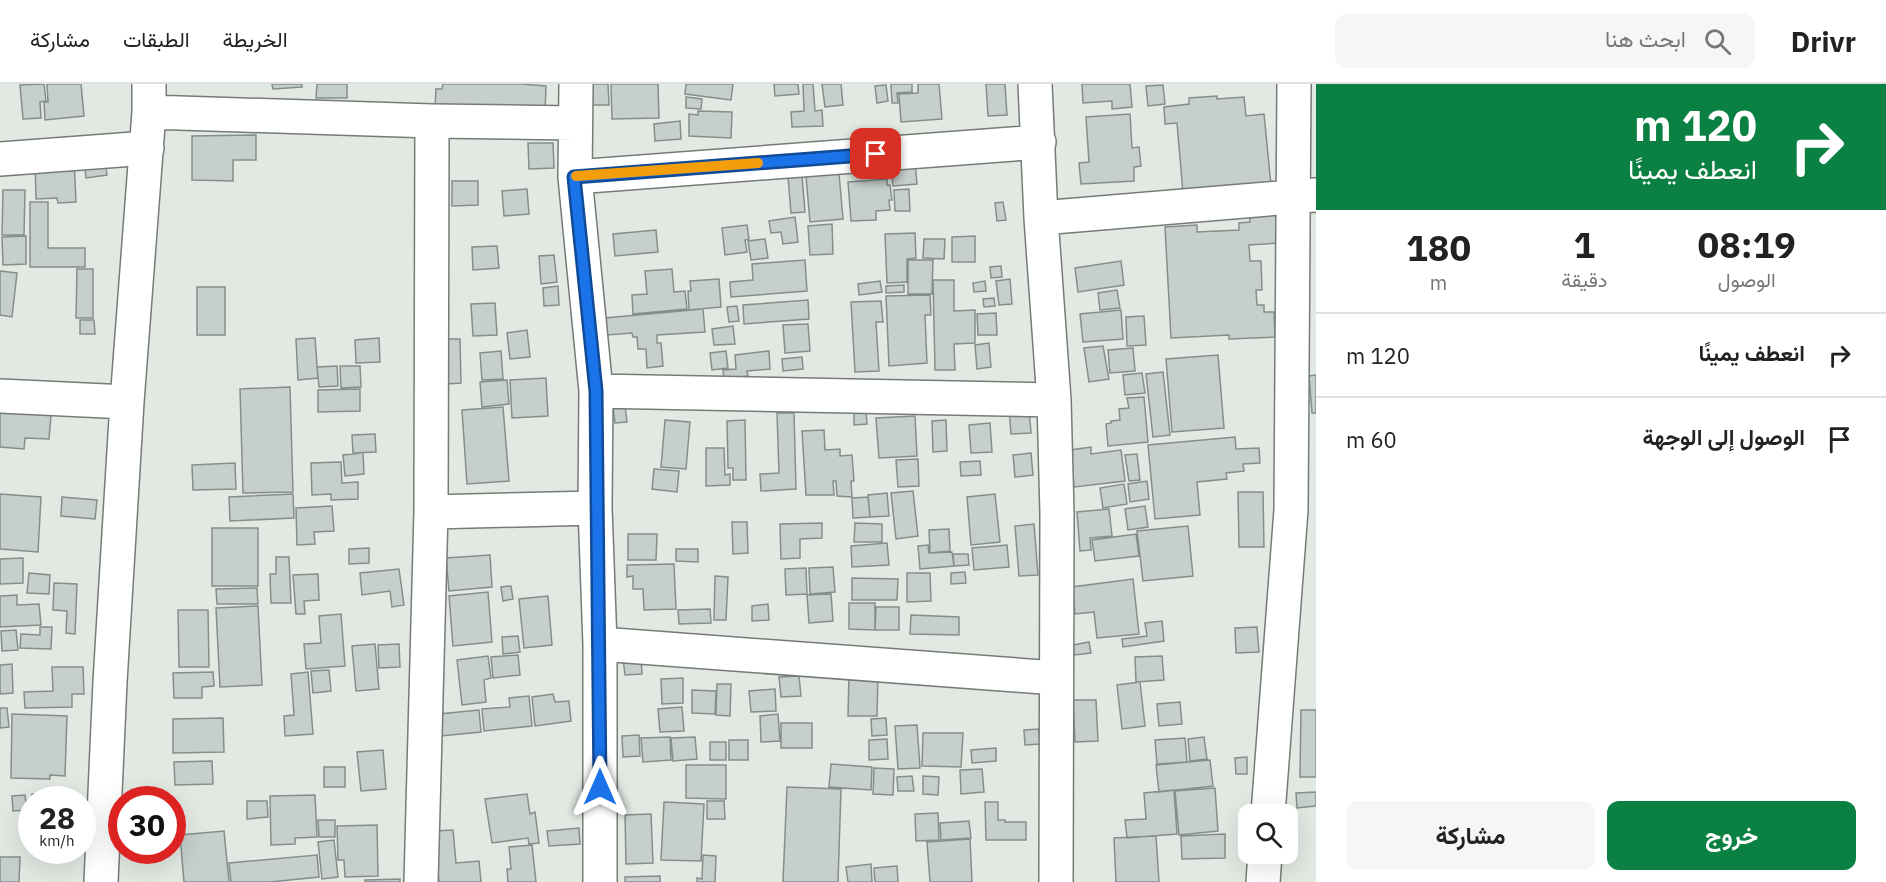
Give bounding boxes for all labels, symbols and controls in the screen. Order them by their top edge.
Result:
search box [1335,14,1755,68]
text: Drivr [1791,23,1856,60]
text: ابحث هنا [1605,24,1686,53]
text: مشاركة [30,25,90,53]
text: الطبقات [123,25,190,53]
text: الخريطة [223,25,288,53]
icon: search [1701,25,1734,58]
text: 120 m [1634,98,1757,153]
icon: right [1778,108,1856,186]
pin [850,128,901,179]
icon: arrive [859,137,892,170]
text: انعطف يمينًا [1628,151,1757,186]
text: 1 [1573,221,1595,268]
text: 08:19 [1698,221,1796,268]
text: 180 [1406,224,1471,271]
text: دقيقة [1561,266,1607,293]
text: الوصول [1718,266,1776,293]
text: m [1430,269,1447,296]
text: انعطف يمينًا [1698,338,1805,367]
icon: right [1823,339,1856,372]
text: 120 m [1346,341,1410,370]
text: الوصول إلى الوجهة [1643,422,1805,451]
icon: arrive [1823,423,1856,456]
text: 60 m [1346,425,1397,454]
position arrow [568,755,632,819]
speed limit sign: 30 [108,786,186,864]
text: 28 [39,798,75,837]
button: مشاركة [1346,801,1595,870]
button: خروج [1607,801,1856,870]
map controls [1238,804,1298,864]
button: search [1238,804,1298,864]
text: km/h [39,831,75,850]

